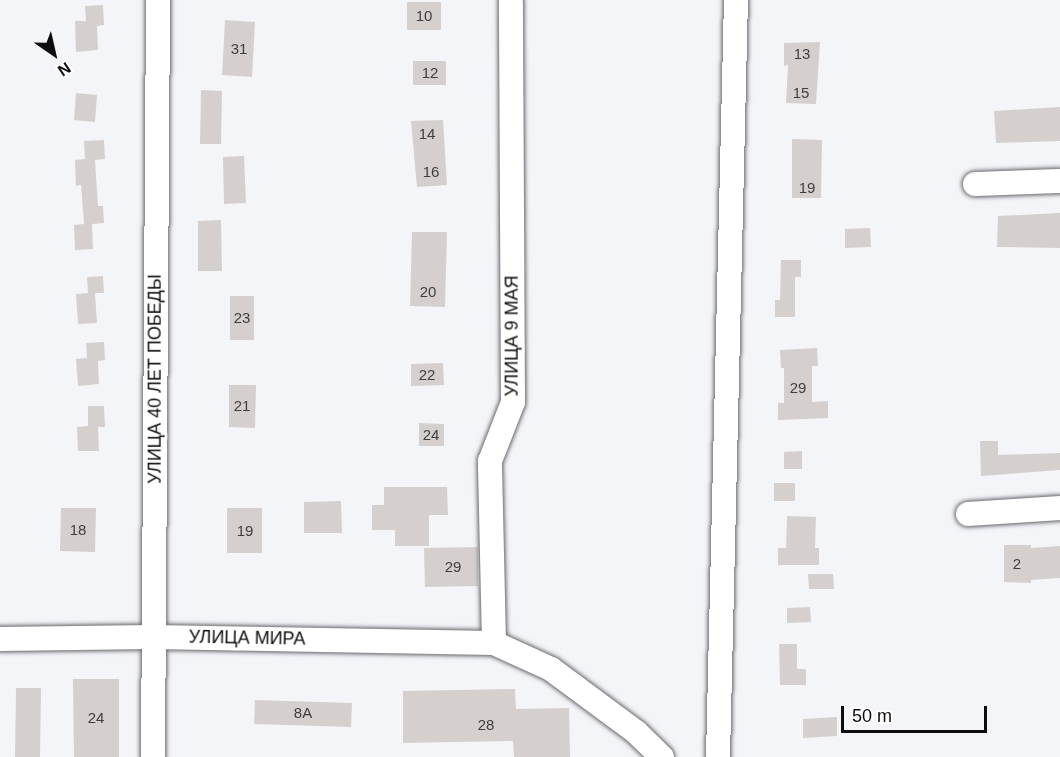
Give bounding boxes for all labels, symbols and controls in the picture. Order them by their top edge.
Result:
house number: 10 [416,7,432,25]
north arrow [24,24,84,84]
house number: 31 [231,40,247,58]
house number: 13 [794,45,810,63]
text: N [55,59,74,80]
house number: 12 [422,64,438,82]
house number: 15 [793,84,809,102]
house number: 14 [419,125,435,143]
house number: 16 [423,163,439,181]
house number: 19 [799,179,815,197]
street label: УЛИЦА 40 ЛЕТ ПОБЕДЫ [144,274,166,484]
street label: УЛИЦА 9 МАЯ [501,276,523,396]
house number: 20 [420,283,436,301]
house number: 23 [234,309,250,327]
house number: 22 [419,366,435,384]
house number: 29 [790,379,806,397]
house number: 21 [234,397,250,415]
house number: 24 [423,426,439,444]
house number: 18 [70,521,86,539]
house number: 19 [237,522,253,540]
house number: 2 [1013,555,1021,573]
house number: 29 [445,558,461,576]
street label: УЛИЦА МИРА [188,626,306,650]
scale bar [844,694,990,732]
house number: 8А [294,704,312,722]
text: 50 m [852,706,892,726]
house number: 24 [88,709,104,727]
house number: 28 [478,716,494,734]

